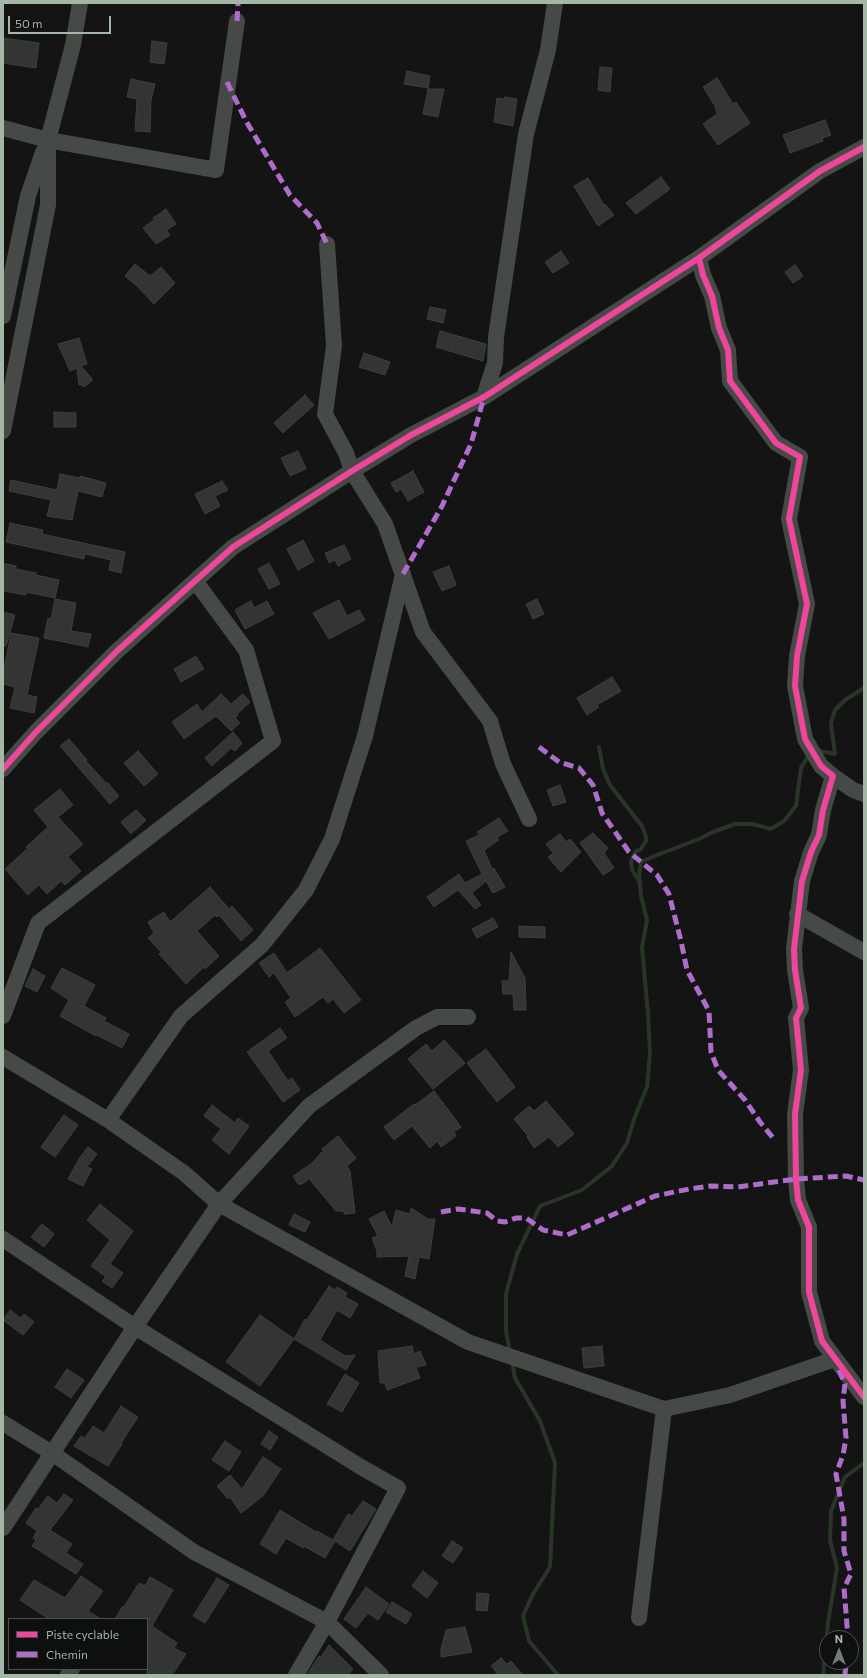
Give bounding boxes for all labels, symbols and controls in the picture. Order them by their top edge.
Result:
scale bar [10,8,113,34]
text: 50 m [15,16,43,30]
legend [8,1618,148,1670]
text: Piste cyclable [46,1627,119,1641]
north arrow [819,1630,859,1670]
text: N [835,1632,843,1645]
text: Chemin [46,1647,88,1661]

